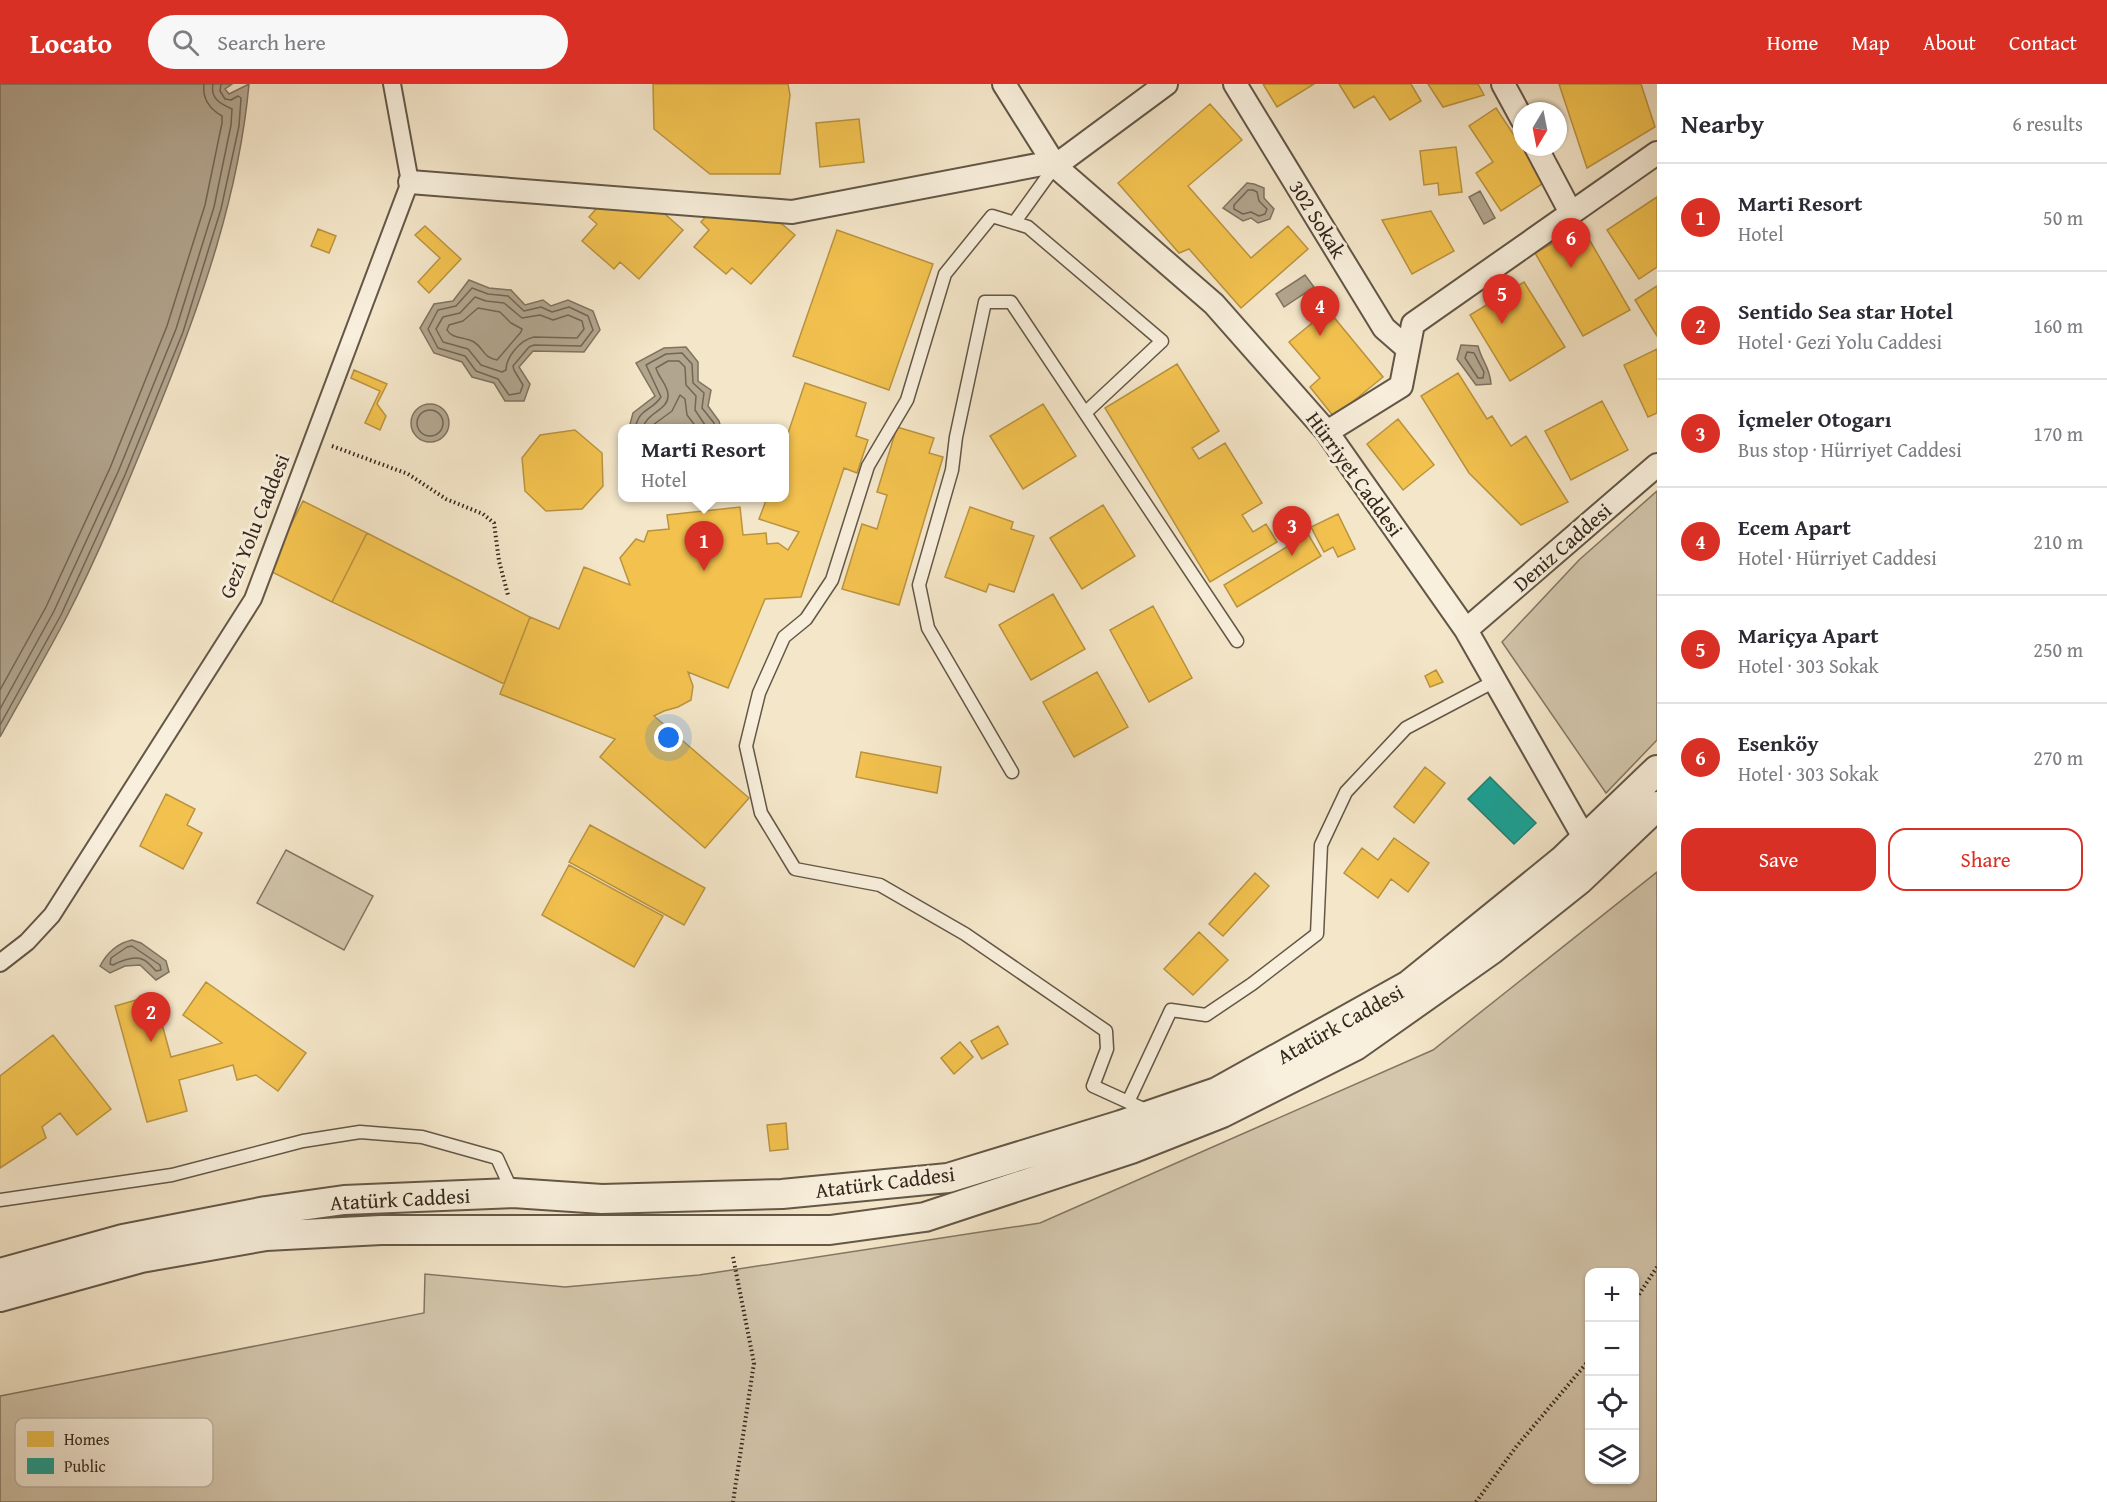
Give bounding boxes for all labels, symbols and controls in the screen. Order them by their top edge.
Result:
search box [148,15,568,69]
text: Locato [30,22,112,63]
icon: search [169,26,202,59]
text: Search here [217,26,326,58]
text: Home [1767,27,1818,58]
text: Map [1851,27,1890,58]
text: About [1923,27,1976,58]
text: Contact [2009,27,2077,58]
north arrow [1513,102,1567,156]
text: Nearby [1681,104,1764,143]
text: 6 results [2012,109,2083,138]
street label: 302 Sokak [1282,174,1354,264]
text: Marti Resort [1738,187,1862,219]
text: 1 [1695,203,1706,232]
text: 50 m [2043,203,2083,232]
pin: 6 [1552,218,1590,268]
text: Hotel [1738,219,1784,248]
pin: 5 [1482,274,1522,324]
pin: 4 [1300,286,1340,336]
text: Sentido Sea star Hotel [1738,295,1953,327]
text: 2 [1695,311,1706,340]
text: 160 m [2033,311,2083,340]
text: Hotel · Gezi Yolu Caddesi [1738,327,1942,356]
text: İçmeler Otogarı [1738,403,1891,435]
street label: Hürriyet Caddesi [1299,405,1411,543]
text: 3 [1695,419,1706,448]
text: 170 m [2033,419,2083,448]
popup [618,424,789,502]
text: Marti Resort [641,433,766,465]
text: Bus stop · Hürriyet Caddesi [1738,435,1962,464]
street label: Gezi Yolu Caddesi [211,449,297,603]
text: Hotel [641,465,687,494]
street label: Deniz Caddesi [1506,495,1618,599]
pin: 3 [1272,506,1312,556]
text: Ecem Apart [1738,511,1851,543]
pin: 1 [684,522,724,571]
text: 4 [1695,527,1706,556]
text: 210 m [2033,527,2083,556]
text: Hotel · Hürriyet Caddesi [1738,543,1937,572]
text: Mariçya Apart [1738,619,1879,651]
text: 5 [1695,635,1706,664]
text: 250 m [2033,635,2083,664]
text: Hotel · 303 Sokak [1738,651,1879,680]
your location [654,723,683,752]
text: Esenköy [1738,727,1819,759]
text: 6 [1695,743,1706,772]
text: 270 m [2033,743,2083,772]
text: Hotel · 303 Sokak [1738,759,1879,788]
button: Save [1681,828,1876,891]
button: Share [1888,828,2083,891]
street label: Atatürk Caddesi [1271,976,1409,1072]
pin: 2 [132,992,170,1042]
street label: Atatürk Caddesi [813,1158,957,1206]
street label: Atatürk Caddesi [329,1180,471,1218]
map controls [1585,1268,1639,1484]
button: + [1585,1268,1639,1322]
button: − [1585,1322,1639,1376]
button: locate [1585,1376,1639,1430]
legend [15,1418,213,1487]
text: Homes [64,1427,110,1451]
button: layers [1585,1430,1639,1484]
text: Public [64,1454,106,1478]

